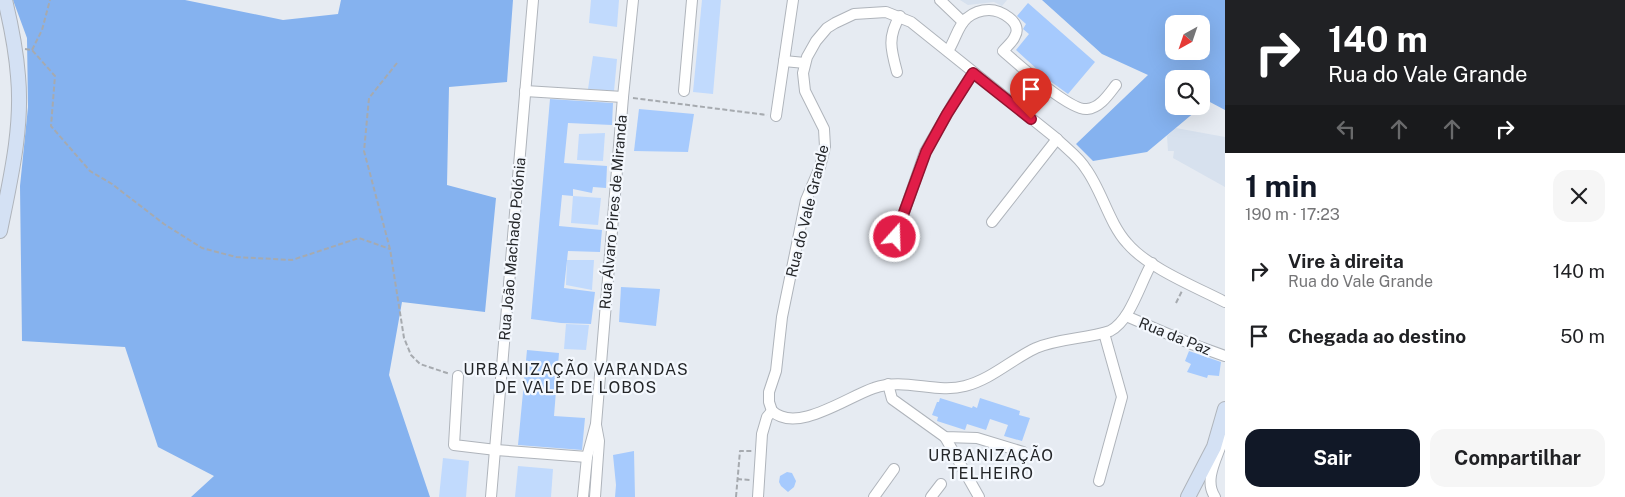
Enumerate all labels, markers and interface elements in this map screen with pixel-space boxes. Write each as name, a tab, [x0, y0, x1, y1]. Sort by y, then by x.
north arrow	[1165, 15, 1210, 60]
map controls	[1165, 15, 1210, 115]
text: 140 m	[1328, 19, 1428, 60]
icon: right	[1245, 20, 1310, 85]
text: Rua do Vale Grande	[1328, 61, 1528, 87]
pin	[1010, 68, 1052, 119]
button: search	[1165, 70, 1210, 115]
icon: arrive	[1017, 75, 1045, 103]
street label: Rua Álvaro Pires de Miranda	[596, 114, 630, 310]
icon: left	[1332, 115, 1360, 143]
icon: ahead	[1385, 115, 1413, 143]
icon: ahead	[1438, 115, 1466, 143]
icon: right	[1491, 115, 1519, 143]
street label: Rua do Vale Grande	[782, 143, 832, 279]
street label: Rua João Machado Polónia	[496, 157, 528, 341]
text: 1 min	[1245, 168, 1317, 204]
button: close	[1553, 170, 1605, 222]
text: 190 m · 17:23	[1245, 205, 1340, 224]
position arrow	[868, 210, 920, 262]
text: Vire à direita	[1288, 250, 1404, 272]
icon: right	[1245, 257, 1273, 285]
text: 140 m	[1553, 260, 1605, 282]
text: Rua do Vale Grande	[1288, 272, 1433, 291]
street label: Rua da Paz	[1136, 314, 1214, 358]
icon: arrive	[1245, 322, 1273, 350]
text: Chegada ao destino	[1288, 325, 1466, 347]
text: 50 m	[1560, 325, 1605, 347]
district label: URBANIZAÇÃO VARANDAS DE VALE DE LOBOS	[463, 359, 689, 397]
button: Sair	[1245, 429, 1420, 487]
button: Compartilhar	[1430, 429, 1605, 487]
district label: URBANIZAÇÃO TELHEIRO	[928, 445, 1054, 483]

